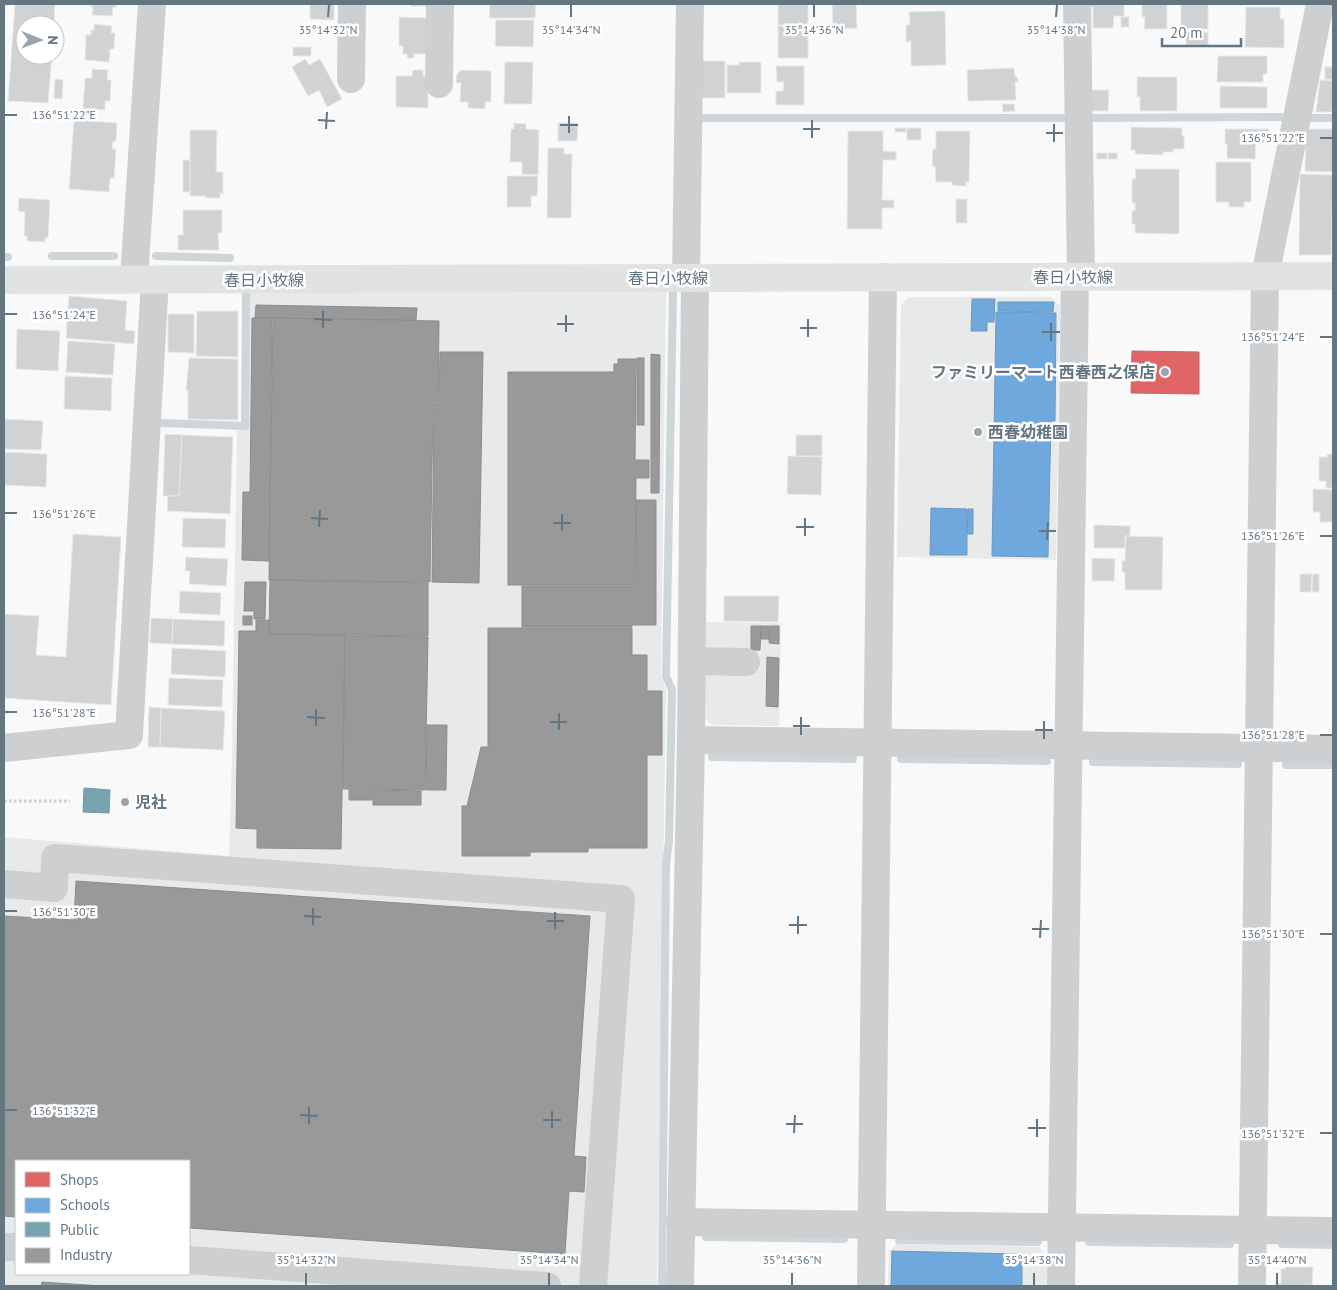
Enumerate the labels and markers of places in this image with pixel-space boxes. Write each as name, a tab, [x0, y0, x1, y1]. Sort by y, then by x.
place label: ファミリーマート西春西之保店	[931, 362, 1155, 382]
marker: ファミリーマート西春西之保店	[1159, 366, 1171, 378]
place label: 西春幼稚園	[988, 422, 1068, 442]
marker: 西春幼稚園	[972, 426, 984, 438]
place label: 児社	[135, 792, 167, 812]
marker: 児社	[119, 796, 131, 808]

